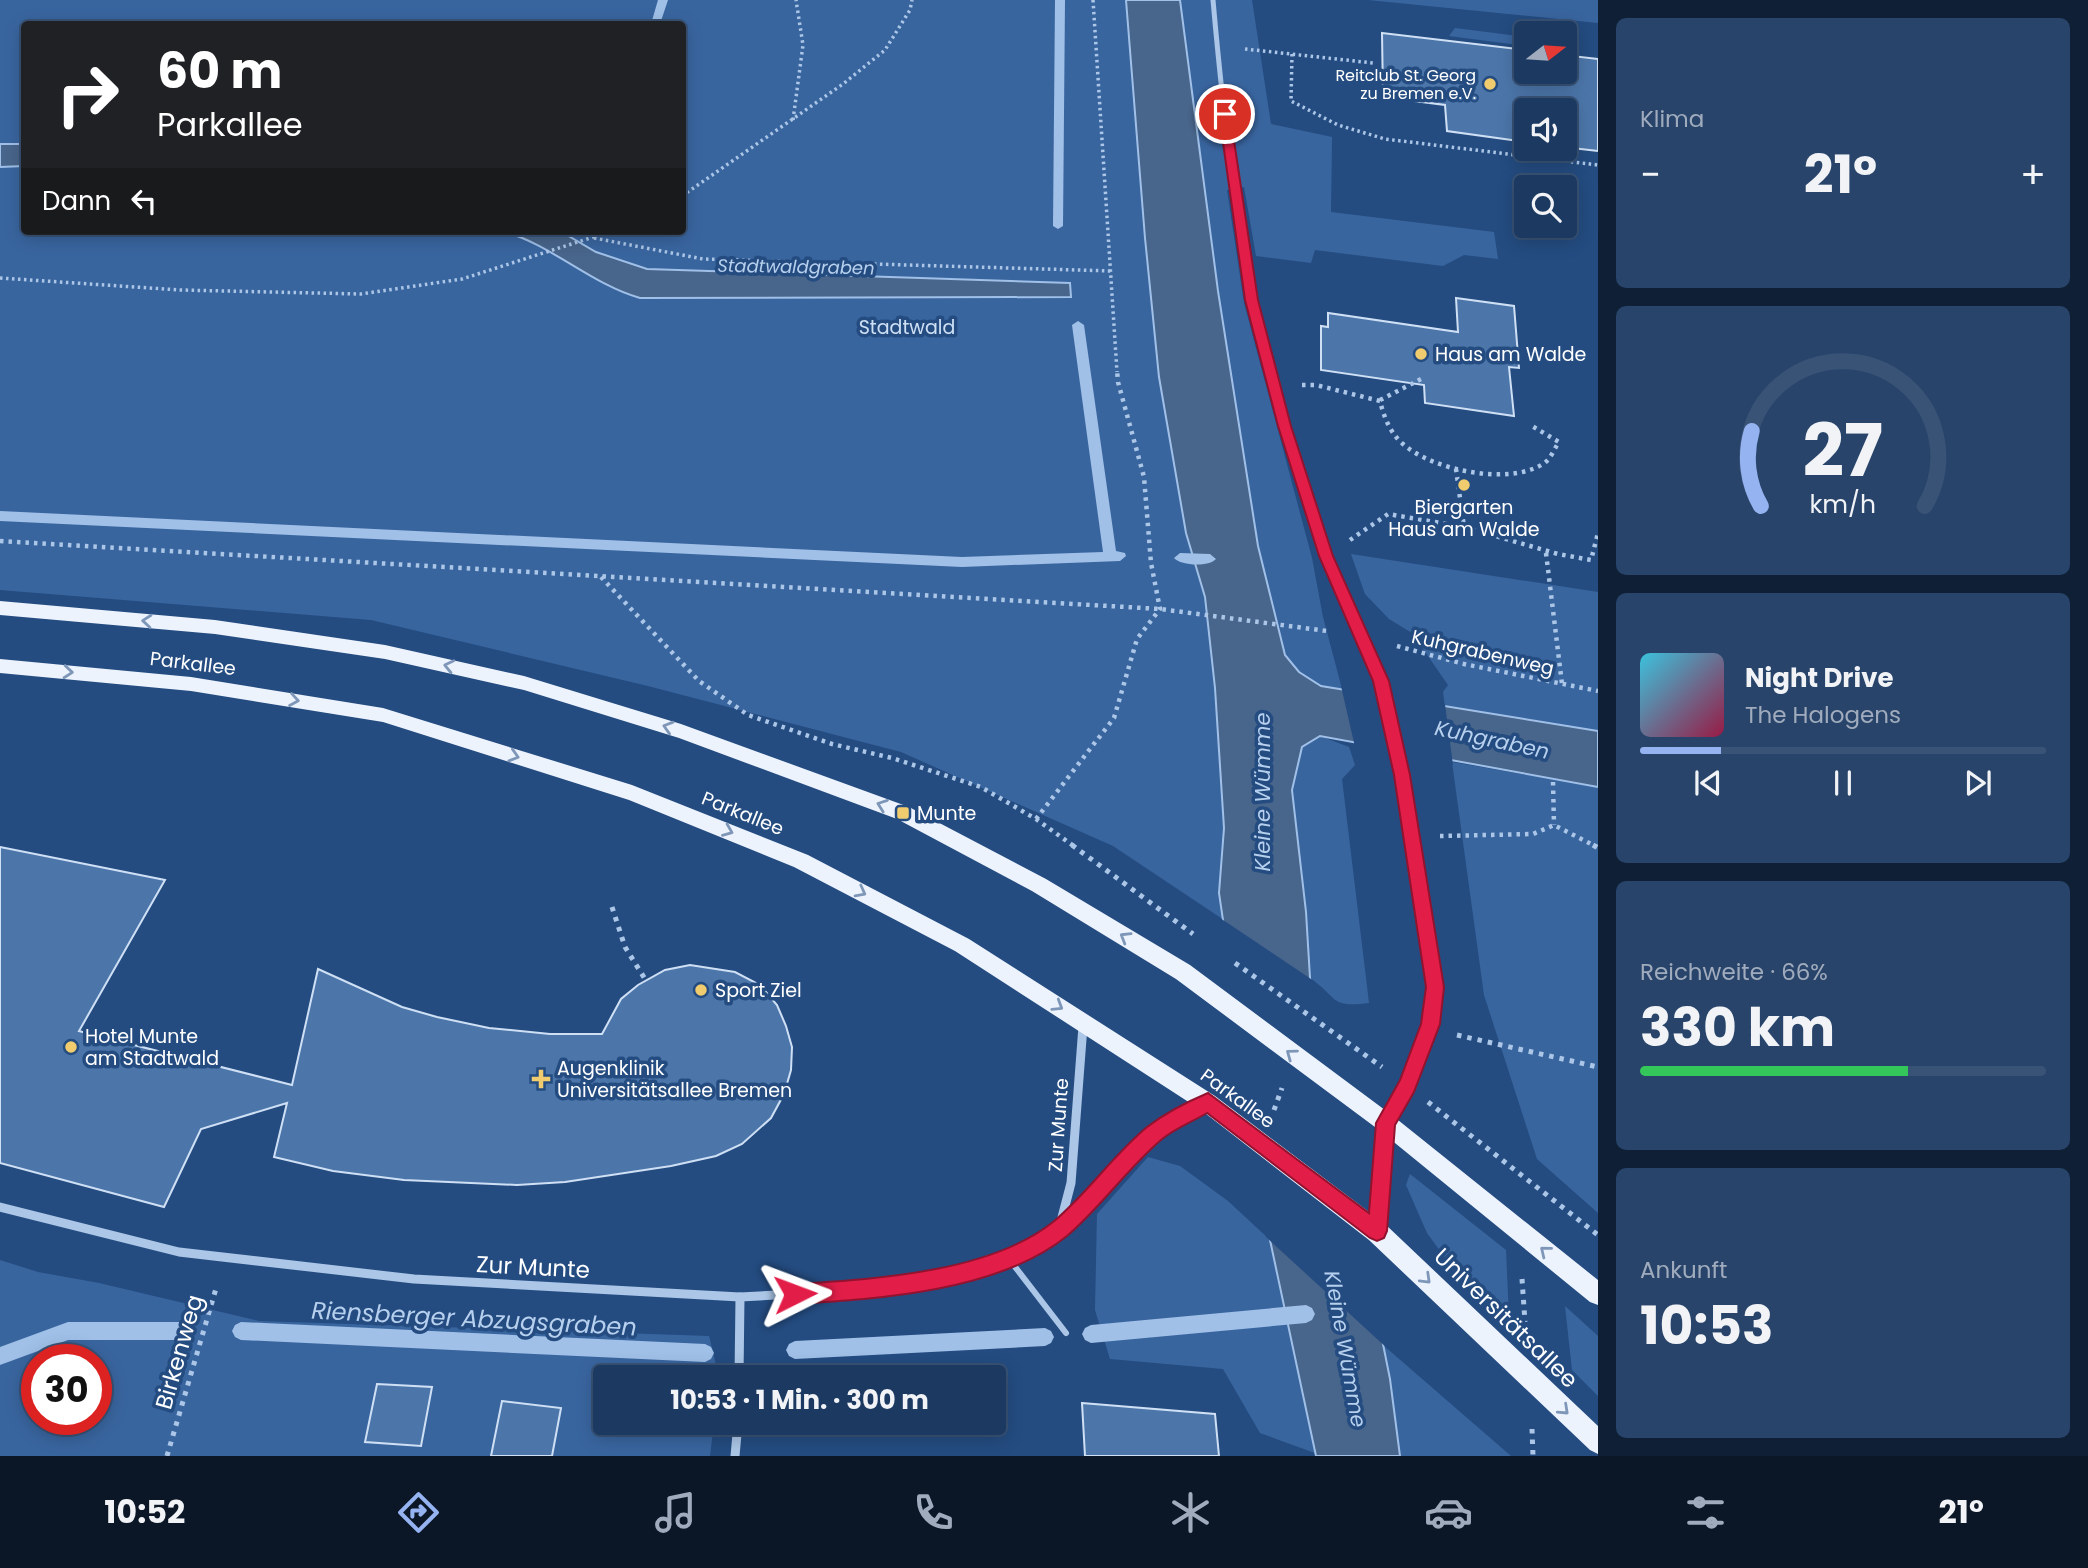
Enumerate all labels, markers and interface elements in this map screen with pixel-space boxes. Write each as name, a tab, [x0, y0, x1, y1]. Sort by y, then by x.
north arrow	[1514, 21, 1577, 84]
map controls	[1514, 21, 1577, 238]
text: 60 m	[157, 37, 282, 105]
icon: right	[42, 49, 133, 140]
place label: Reitclub St. Georg zu Bremen e.V.	[1335, 64, 1476, 105]
marker: Reitclub St. Georg zu Bremen e.V.	[1482, 76, 1498, 92]
pin	[1195, 84, 1255, 144]
icon: arrive	[1206, 95, 1244, 133]
button: sound	[1514, 98, 1577, 161]
text: Parkallee	[157, 102, 303, 147]
text: Klima	[1640, 103, 1704, 135]
text: 21°	[1804, 138, 1877, 211]
text: −	[1640, 148, 1661, 201]
text: +	[2020, 148, 2046, 201]
button: search	[1514, 175, 1577, 238]
icon: left	[125, 182, 163, 220]
text: Dann	[42, 183, 111, 219]
water label: Stadtwaldgraben	[717, 253, 875, 280]
park label: Stadtwald	[859, 314, 955, 341]
place label: Haus am Walde	[1435, 341, 1586, 368]
marker: Haus am Walde	[1413, 346, 1429, 362]
text: 27	[1803, 401, 1883, 502]
marker: Biergarten Haus am Walde	[1456, 477, 1472, 493]
text: km/h	[1810, 487, 1876, 522]
place label: Biergarten Haus am Walde	[1388, 494, 1540, 543]
one-way arrow	[141, 614, 152, 629]
street label: Kuhgrabenweg	[1409, 623, 1557, 682]
street label: Parkallee	[148, 645, 238, 682]
one-way arrow	[443, 660, 455, 675]
text: Night Drive	[1745, 660, 1893, 696]
one-way arrow	[63, 664, 74, 679]
one-way arrow	[288, 692, 299, 707]
text: The Halogens	[1745, 699, 1901, 731]
water label: Kleine Wümme	[1248, 713, 1277, 871]
water label: Kuhgraben	[1432, 713, 1552, 766]
one-way arrow	[662, 721, 675, 735]
one-way arrow	[507, 747, 519, 762]
icon: previous	[1689, 764, 1727, 802]
icon: pause	[1824, 764, 1862, 802]
icon: next	[1959, 764, 1997, 802]
street label: Parkallee	[698, 785, 788, 842]
one-way arrow	[876, 799, 888, 813]
place label: Munte	[917, 800, 976, 827]
marker: Munte	[895, 805, 911, 821]
one-way arrow	[721, 823, 733, 837]
one-way arrow	[854, 884, 866, 898]
one-way arrow	[1119, 932, 1132, 945]
text: Reichweite · 66%	[1640, 956, 1828, 988]
place label: Sport Ziel	[715, 977, 802, 1004]
marker: Sport Ziel	[693, 982, 709, 998]
text: 330 km	[1640, 991, 1835, 1064]
one-way arrow	[1051, 997, 1064, 1010]
place label: Hotel Munte am Stadtwald	[85, 1023, 219, 1072]
marker: Hotel Munte am Stadtwald	[63, 1039, 79, 1055]
one-way arrow	[1287, 1049, 1299, 1062]
place label: Augenklinik Universitätsallee Bremen	[557, 1055, 792, 1104]
street label: Parkallee	[1195, 1062, 1281, 1135]
marker: Augenklinik Universitätsallee Bremen	[531, 1069, 551, 1089]
street label: Zur Munte	[1042, 1077, 1075, 1173]
street label: Universitätsallee	[1427, 1241, 1585, 1395]
one-way arrow	[1541, 1247, 1554, 1259]
street label: Zur Munte	[475, 1248, 591, 1286]
text: Ankunft	[1640, 1254, 1727, 1286]
position arrow	[758, 1257, 832, 1331]
water label: Kleine Wümme	[1317, 1268, 1374, 1430]
one-way arrow	[1418, 1270, 1431, 1283]
text: 10:53	[1640, 1289, 1773, 1362]
street label: Birkenweg	[147, 1291, 211, 1413]
water label: Riensberger Abzugsgraben	[310, 1293, 638, 1344]
speed limit sign: 30	[21, 1344, 112, 1435]
text: 10:53 · 1 Min. · 300 m	[670, 1382, 929, 1418]
one-way arrow	[1555, 1401, 1568, 1414]
icon: directions	[394, 1488, 443, 1537]
icon: music	[651, 1488, 700, 1537]
icon: phone	[909, 1488, 958, 1537]
icon: climate	[1166, 1488, 1215, 1537]
icon: car	[1424, 1488, 1473, 1537]
icon: filters	[1681, 1488, 1730, 1537]
text: 10:52	[104, 1489, 185, 1534]
text: 21°	[1939, 1489, 1984, 1534]

